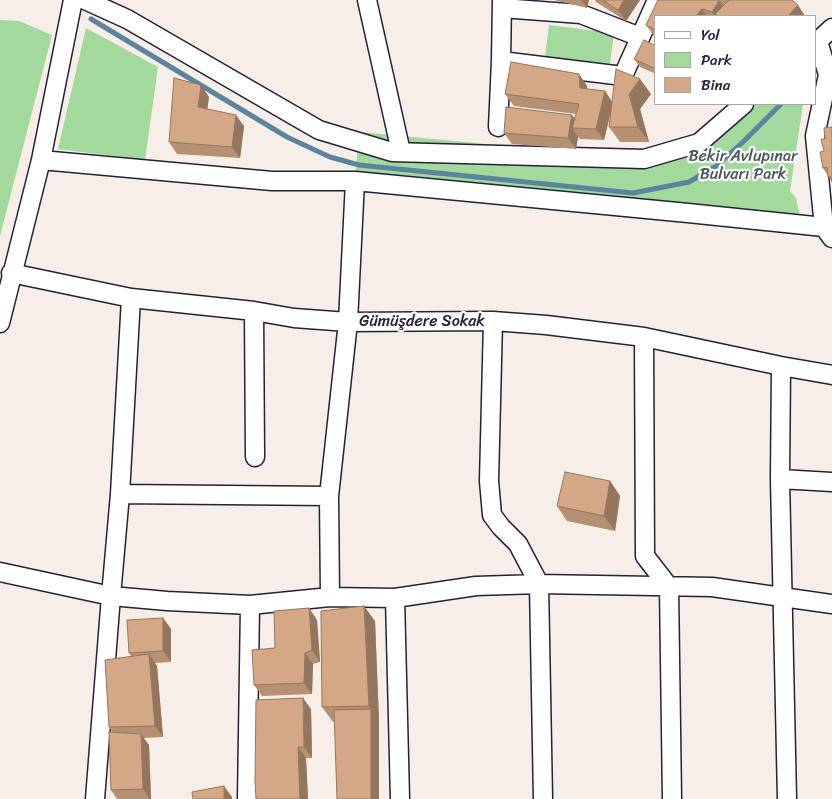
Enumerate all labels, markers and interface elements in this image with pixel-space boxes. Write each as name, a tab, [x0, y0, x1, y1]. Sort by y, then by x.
legend	[654, 15, 817, 105]
text: Yol	[701, 22, 720, 48]
text: Park	[701, 47, 732, 73]
text: Bina	[701, 72, 730, 98]
park label: Bekir Avlupınar Bulvarı Park	[688, 147, 798, 185]
street label: Gümüşdere Sokak	[359, 312, 485, 332]

